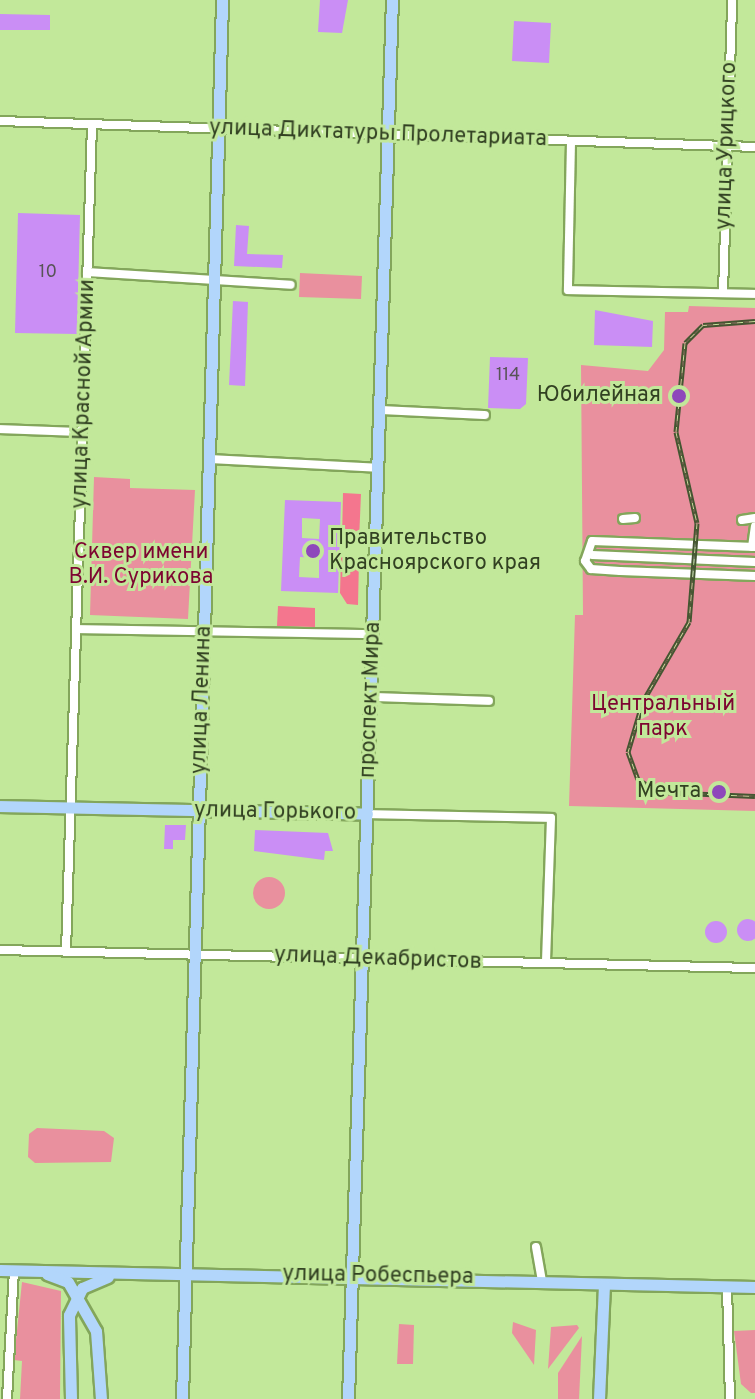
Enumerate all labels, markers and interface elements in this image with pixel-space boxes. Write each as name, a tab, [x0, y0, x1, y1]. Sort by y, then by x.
street label: улица Урицкого	[711, 62, 743, 230]
street label: улица Диктатуры Пролетариата	[209, 115, 547, 153]
house number: 10	[39, 262, 57, 284]
street label: улица Красной Армии	[67, 278, 101, 510]
house number: 114	[496, 365, 520, 387]
place label: Юбилейная	[537, 383, 661, 409]
marker: Юбилейная	[668, 385, 690, 407]
place label: Правительство Красноярского края	[329, 525, 541, 576]
park label: Сквер имени В.И. Сурикова	[69, 539, 213, 590]
marker: Правительство Красноярского края	[304, 542, 322, 560]
street label: проспект Мира	[355, 621, 387, 779]
street label: улица Ленина	[186, 625, 218, 775]
park label: Центральный парк	[591, 691, 735, 742]
place label: Мечта	[637, 779, 701, 805]
marker: Мечта	[708, 781, 730, 803]
street label: улица Горького	[194, 797, 356, 827]
street label: улица Декабристов	[274, 942, 482, 976]
street label: улица Робеспьера	[282, 1261, 474, 1291]

